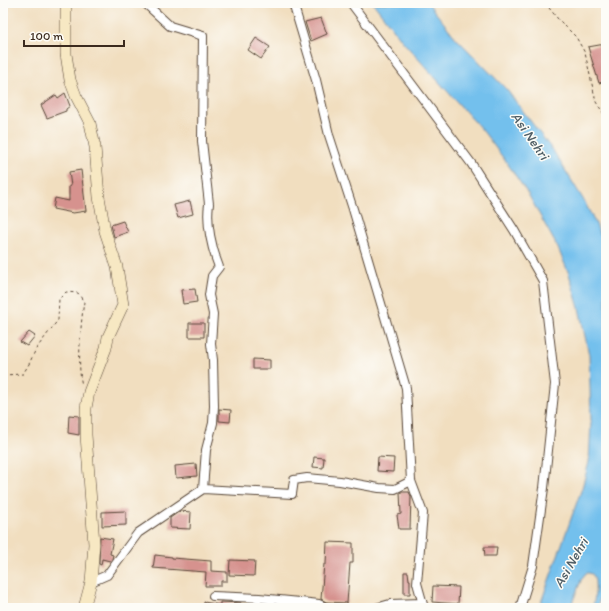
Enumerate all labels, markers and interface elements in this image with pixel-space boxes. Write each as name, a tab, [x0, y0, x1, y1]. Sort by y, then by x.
scale bar	[24, 22, 124, 48]
text: 100 m	[30, 29, 63, 43]
water label: Asi Nehri	[507, 109, 553, 164]
water label: Asi Nehri	[550, 534, 593, 591]

